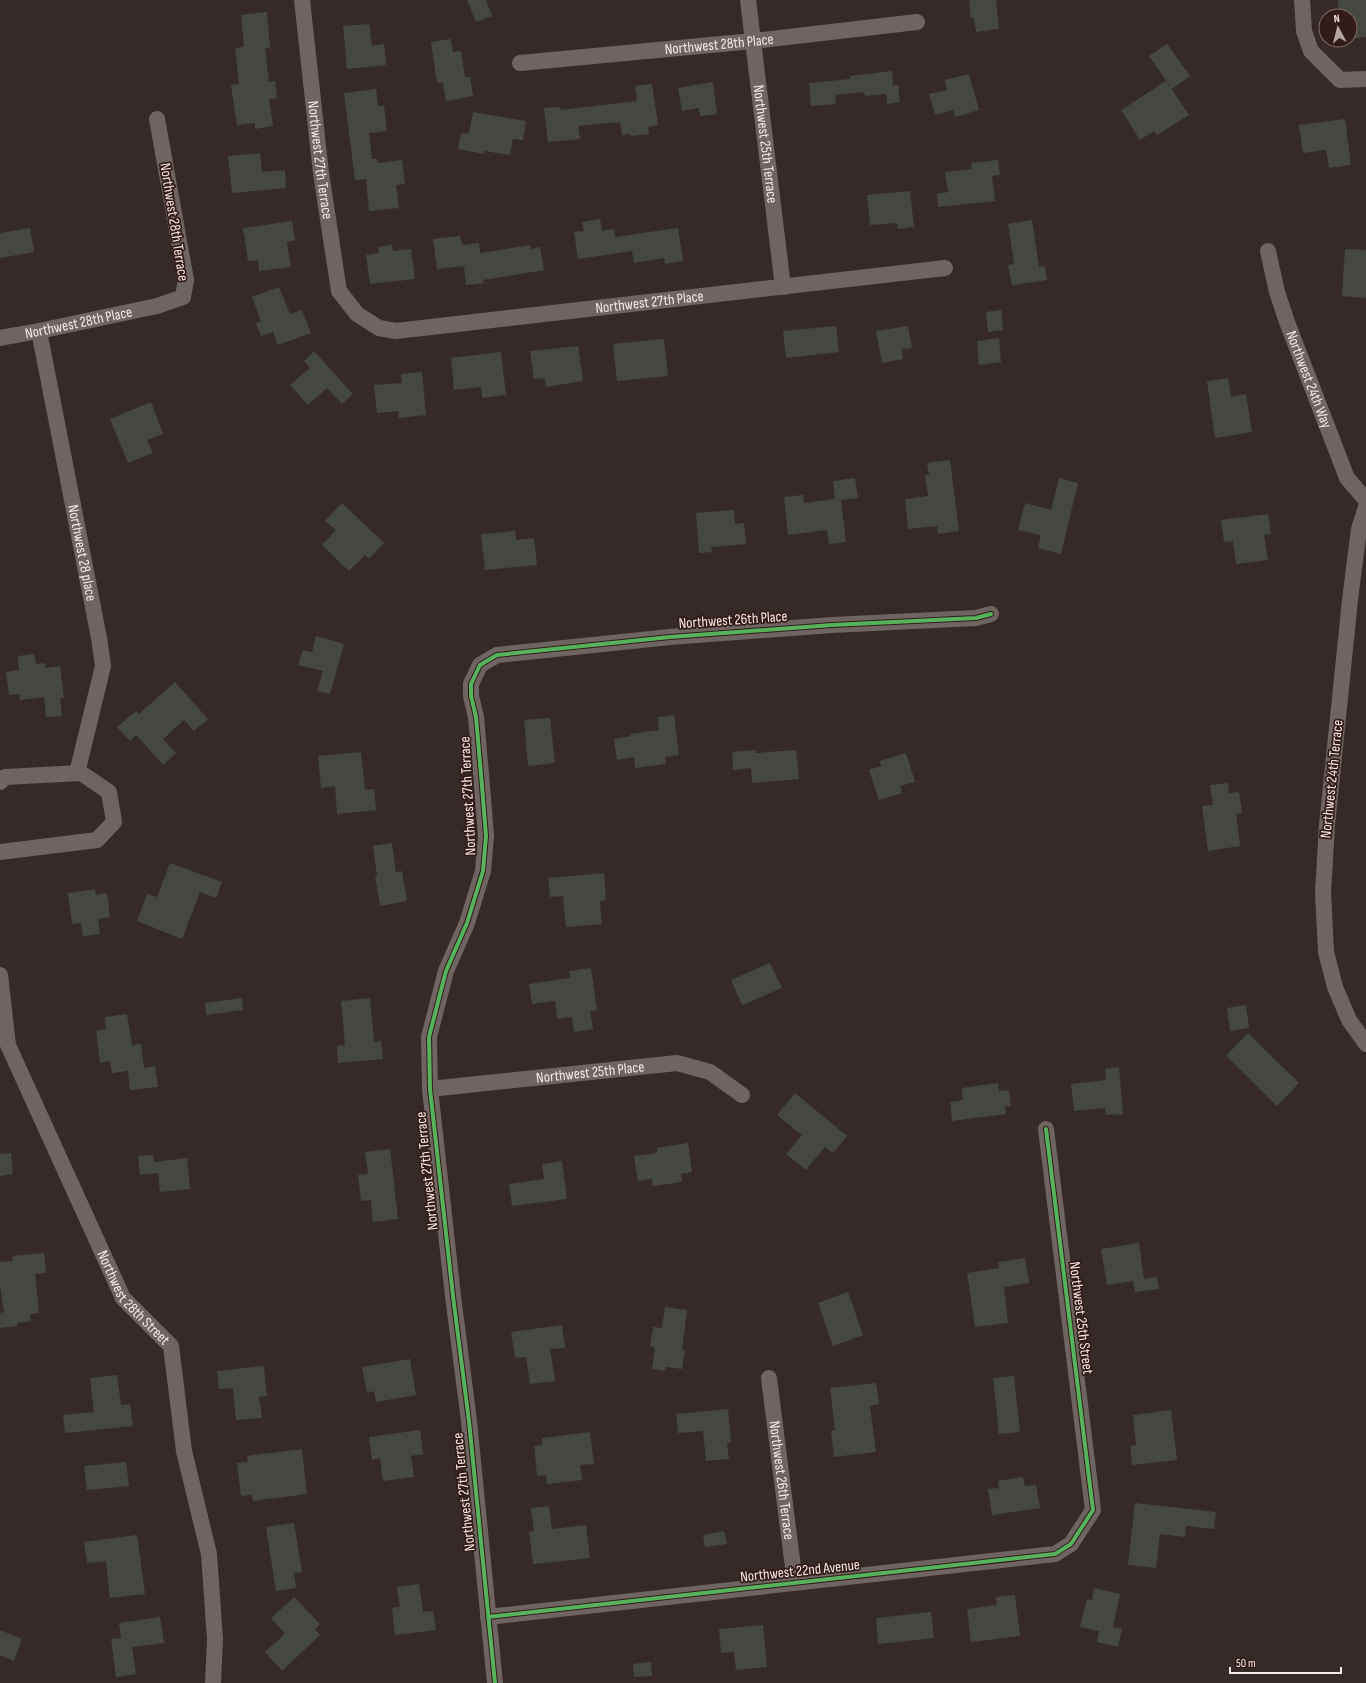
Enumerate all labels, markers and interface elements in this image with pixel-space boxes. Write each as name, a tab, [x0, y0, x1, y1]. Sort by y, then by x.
north arrow	[1318, 8, 1358, 48]
text: N	[1333, 12, 1341, 25]
street label: Northwest 28th Place	[664, 29, 775, 59]
street label: Northwest 25th Terrace	[749, 84, 782, 204]
street label: Northwest 27th Terrace	[304, 100, 337, 220]
street label: Northwest 28th Terrace	[155, 162, 193, 282]
street label: Northwest 27th Place	[594, 286, 705, 318]
street label: Northwest 28th Place	[23, 302, 134, 343]
street label: Northwest 24th Way	[1282, 328, 1336, 431]
street label: Northwest 28 place	[64, 503, 101, 603]
street label: Northwest 26th Place	[678, 607, 788, 633]
street label: Northwest 24th Terrace	[1316, 719, 1348, 839]
street label: Northwest 27th Terrace	[455, 736, 481, 856]
street label: Northwest 25th Place	[535, 1057, 645, 1087]
street label: Northwest 27th Terrace	[411, 1111, 443, 1231]
street label: Northwest 28th Street	[93, 1247, 174, 1349]
street label: Northwest 25th Street	[1065, 1261, 1097, 1376]
street label: Northwest 26th Terrace	[765, 1420, 799, 1541]
street label: Northwest 27th Terrace	[448, 1432, 480, 1552]
street label: Northwest 22nd Avenue	[739, 1555, 861, 1587]
scale bar	[1230, 1649, 1341, 1675]
text: 50 m	[1236, 1656, 1256, 1671]

